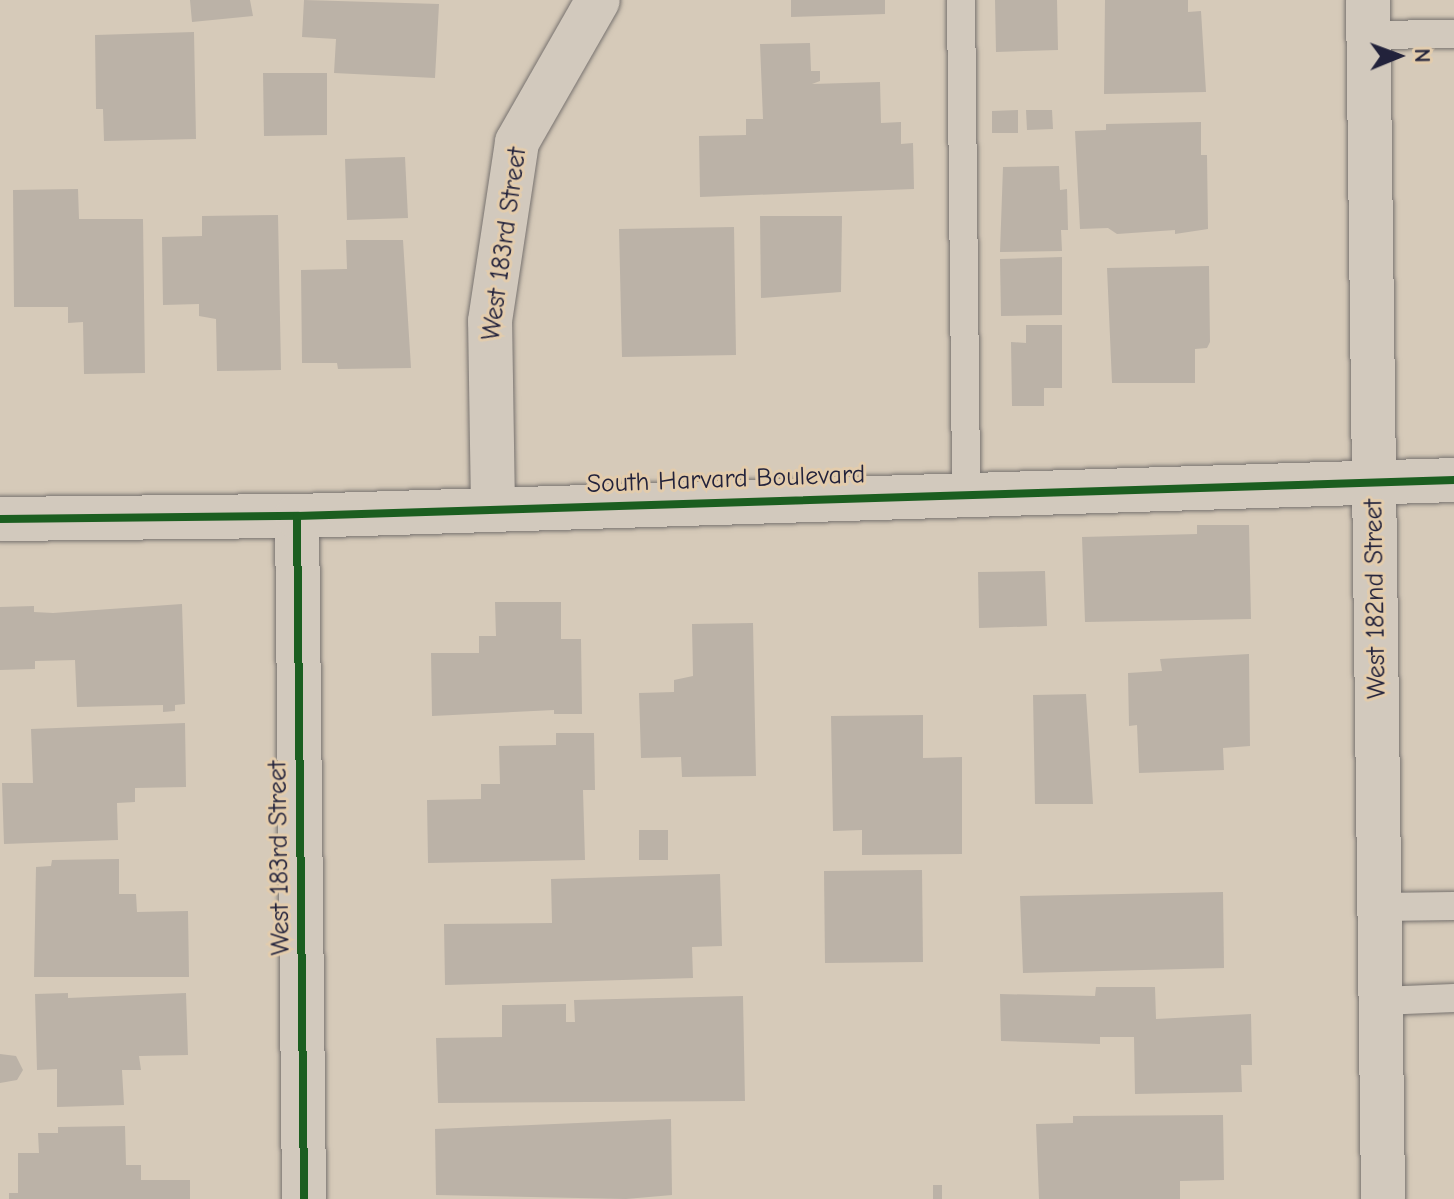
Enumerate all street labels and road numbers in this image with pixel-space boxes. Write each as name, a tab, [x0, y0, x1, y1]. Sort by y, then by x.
street label: West 183rd Street	[476, 145, 534, 343]
street label: South Harvard Boulevard	[586, 460, 866, 500]
street label: West 182nd Street	[1359, 499, 1393, 699]
street label: West 183rd Street	[263, 760, 297, 956]

